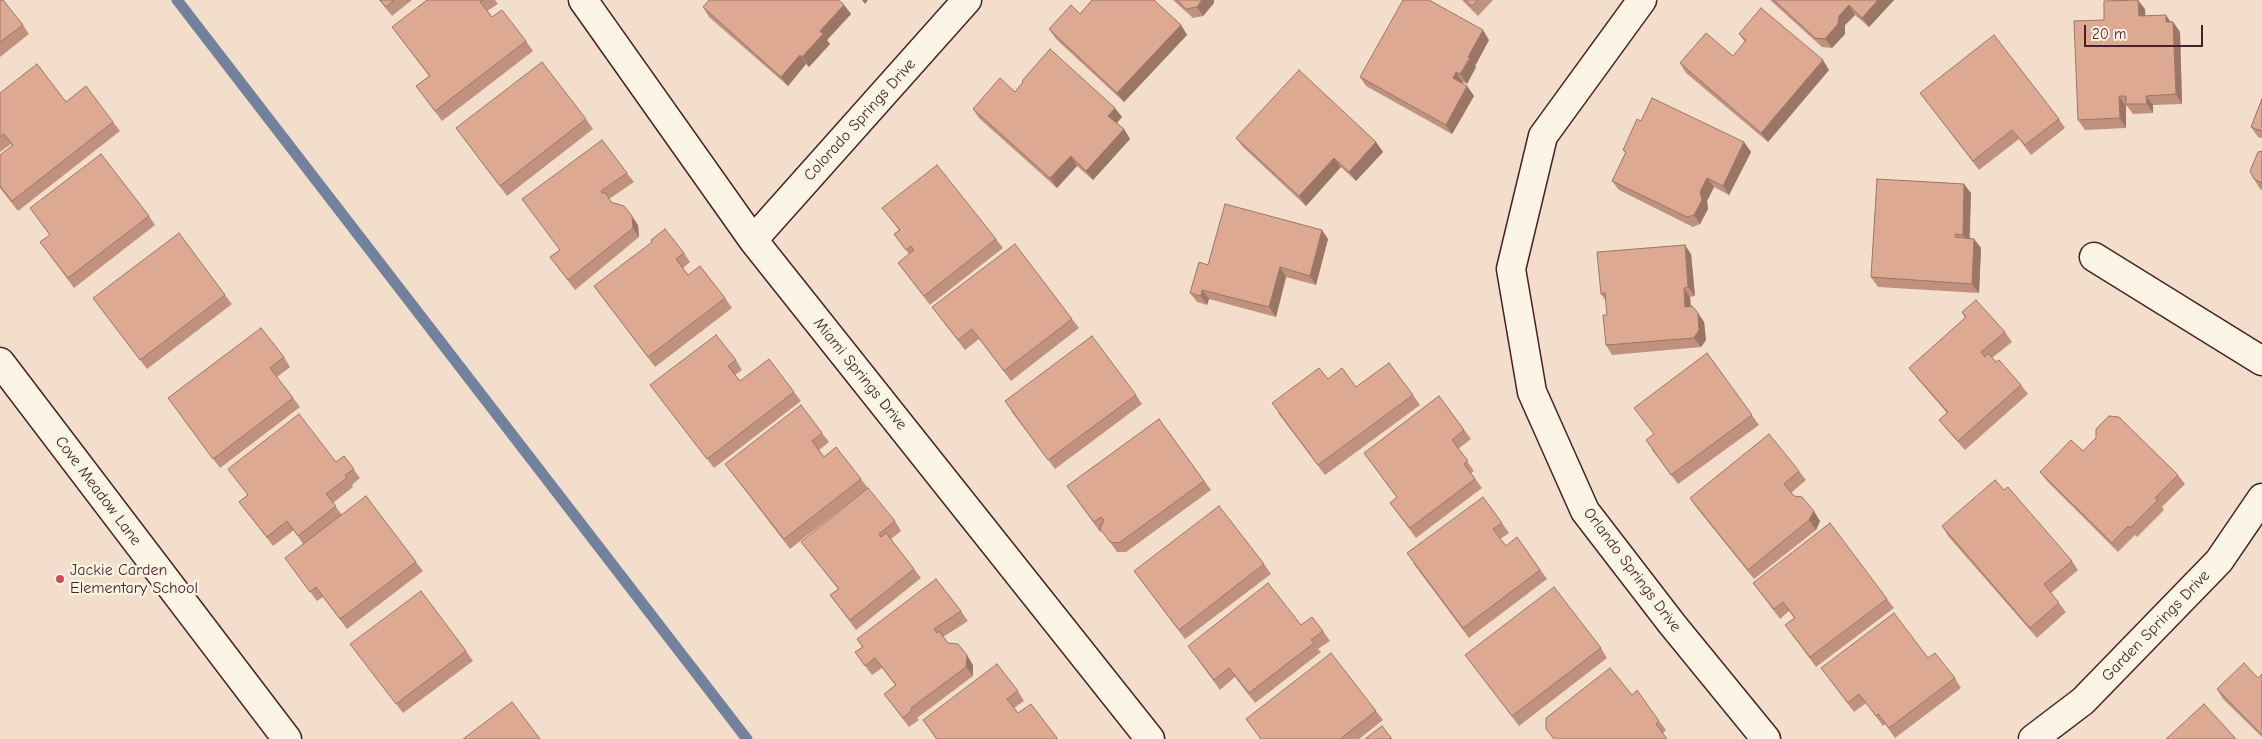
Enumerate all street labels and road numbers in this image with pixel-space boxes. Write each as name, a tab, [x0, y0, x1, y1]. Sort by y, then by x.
street label: Colorado Springs Drive	[800, 55, 920, 185]
street label: Miami Springs Drive	[809, 314, 911, 434]
street label: Cove Meadow Lane	[51, 432, 145, 550]
street label: Orlando Springs Drive	[1579, 504, 1685, 636]
street label: Garden Springs Drive	[2098, 566, 2214, 686]

